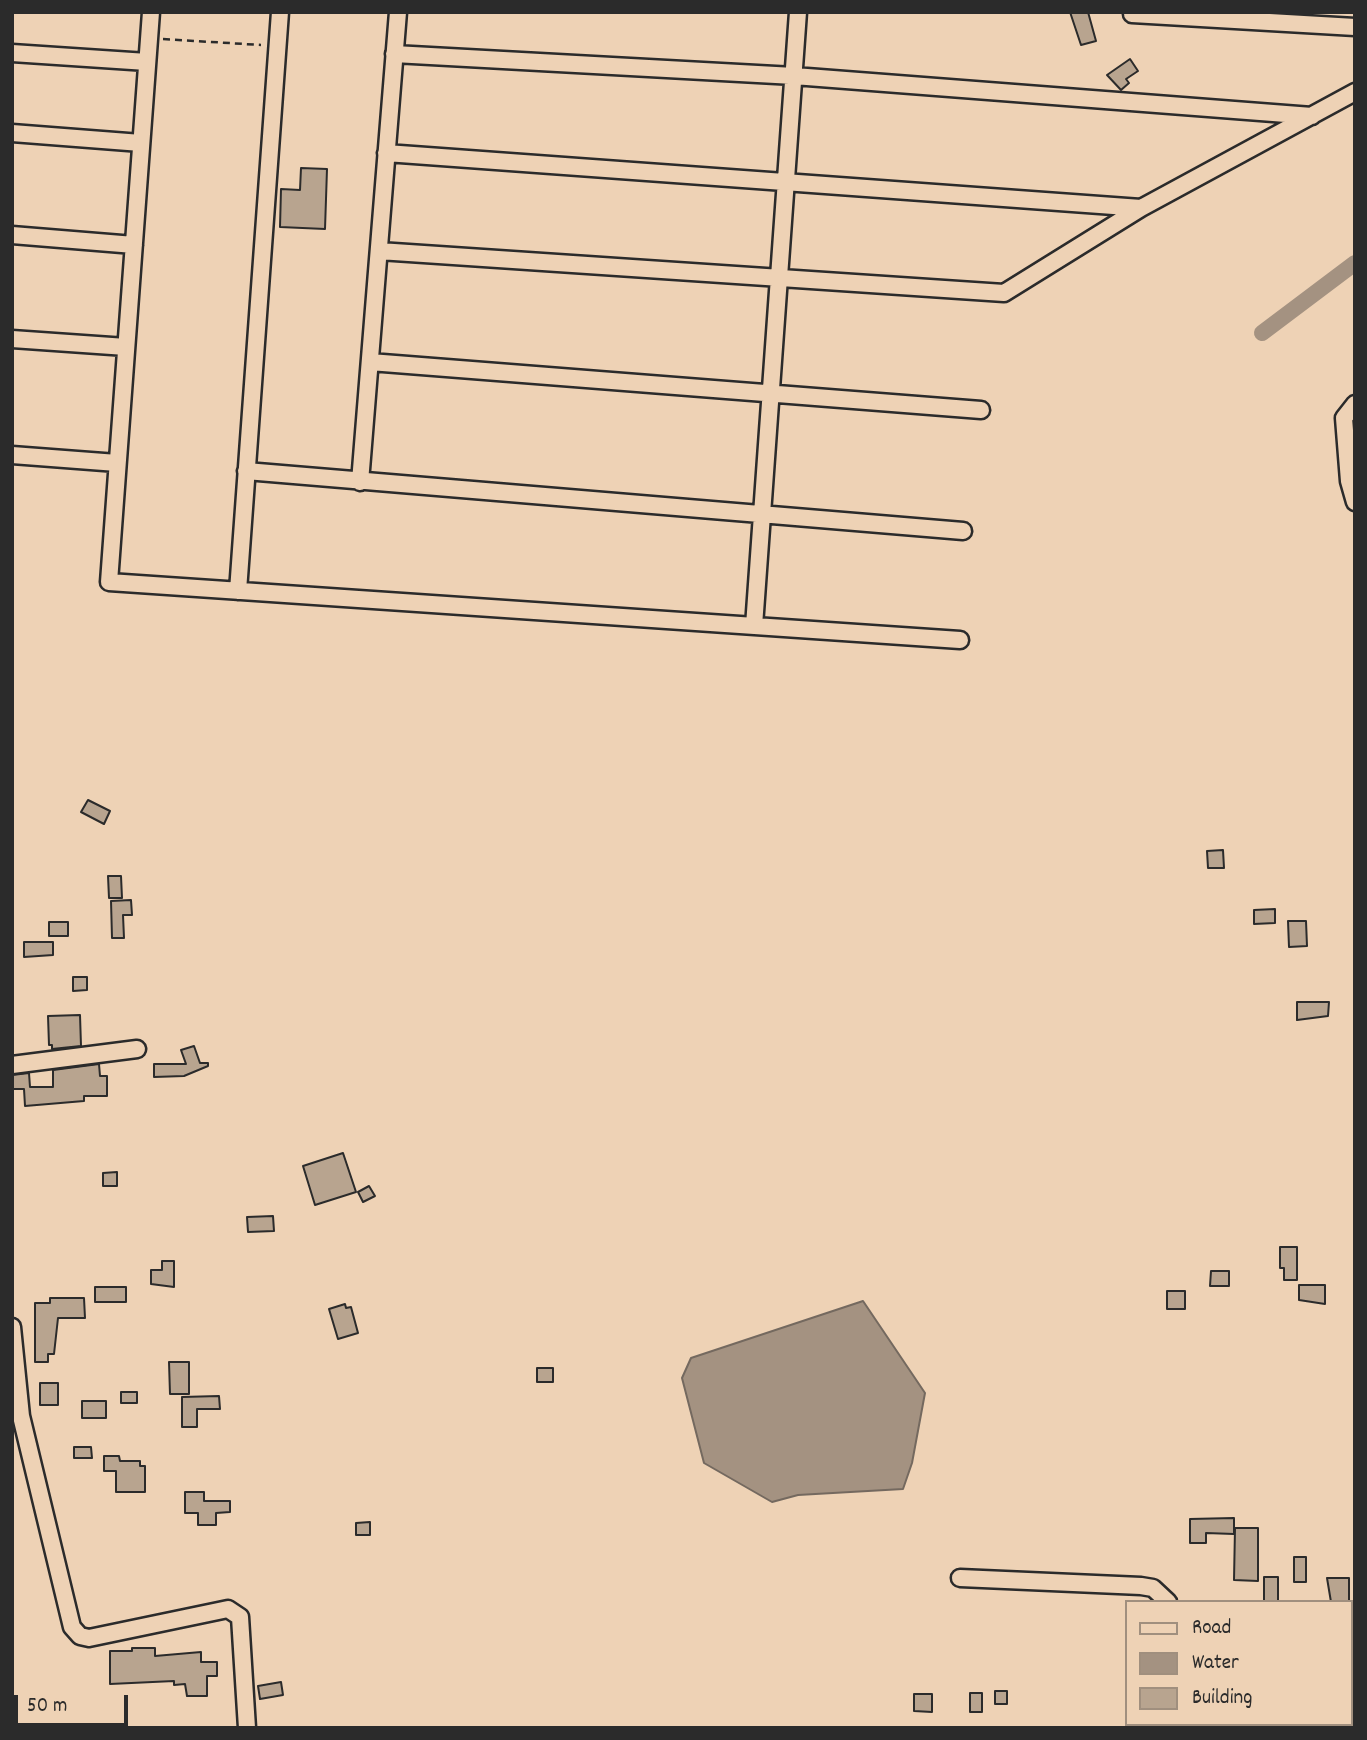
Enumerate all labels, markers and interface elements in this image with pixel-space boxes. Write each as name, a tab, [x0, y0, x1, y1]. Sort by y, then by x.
legend	[1126, 1600, 1353, 1726]
text: Road	[1192, 1614, 1231, 1644]
text: Water	[1192, 1649, 1239, 1679]
scale bar	[18, 1680, 131, 1724]
text: Building	[1192, 1684, 1252, 1714]
text: 50 m	[27, 1692, 67, 1722]

